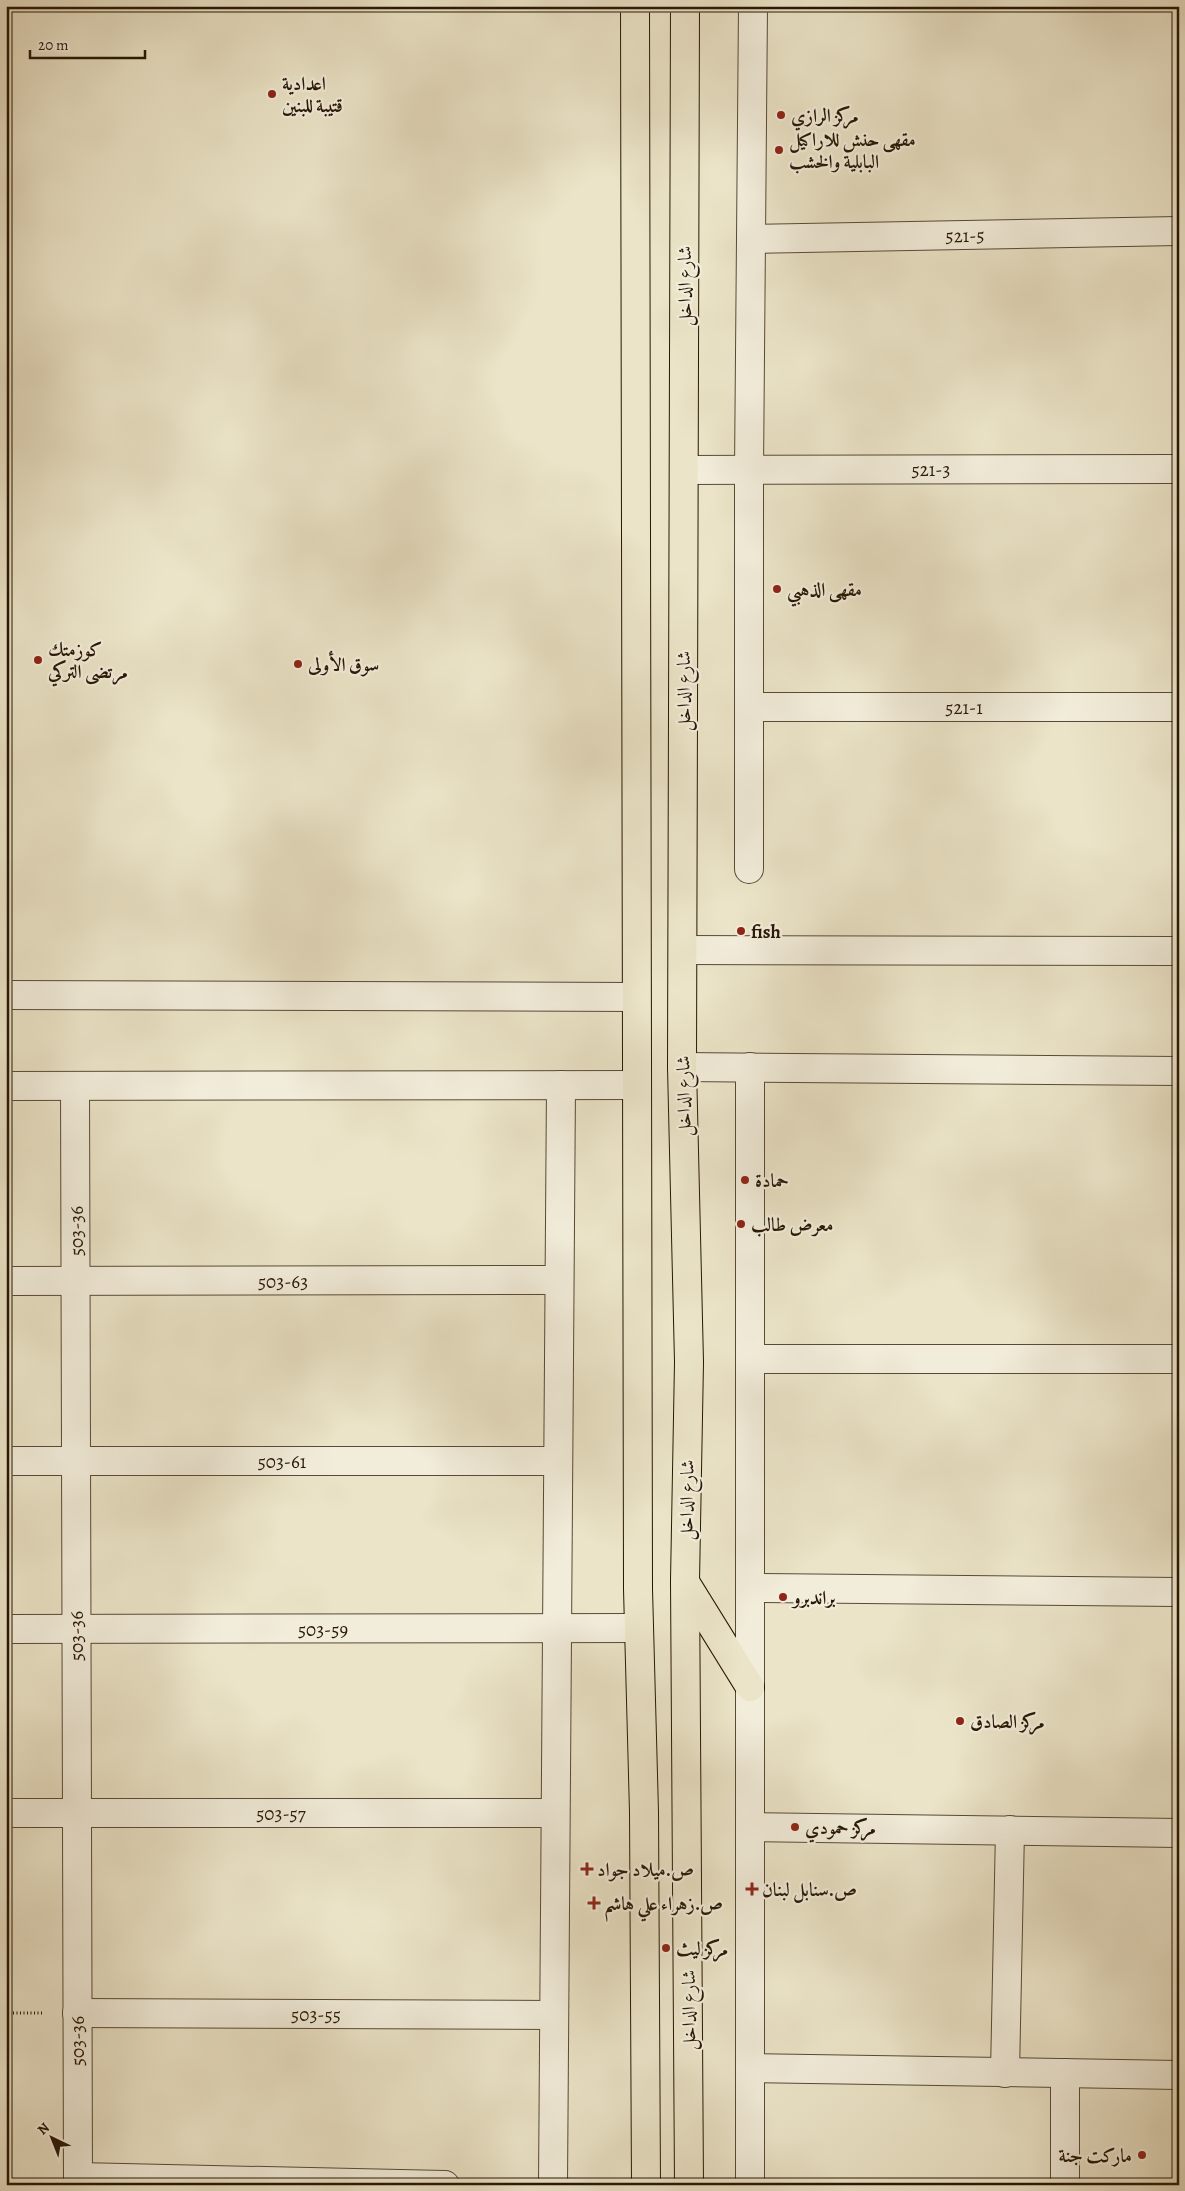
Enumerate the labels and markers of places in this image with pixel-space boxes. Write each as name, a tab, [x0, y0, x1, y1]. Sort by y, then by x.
place label: اعدادية قتيبة للبنين	[282, 71, 343, 119]
marker: اعدادية قتيبة للبنين	[266, 88, 278, 100]
place label: مركز الرازي	[791, 103, 858, 131]
marker: مركز الرازي	[775, 109, 787, 121]
place label: مقهى حنش للاراكيل البابلية والخشب	[789, 127, 916, 175]
marker: مقهى حنش للاراكيل البابلية والخشب	[773, 144, 785, 156]
place label: مقهى الذهبي	[787, 577, 862, 607]
marker: مقهى الذهبي	[771, 583, 783, 595]
place label: كوزمتك مرتضى التركي	[47, 637, 128, 687]
place label: سوق الأولى	[307, 650, 379, 678]
marker: كوزمتك مرتضى التركي	[32, 654, 44, 666]
marker: سوق الأولى	[292, 658, 304, 670]
place label: fish	[751, 919, 781, 945]
marker: fish	[735, 925, 747, 937]
place label: حمادة	[755, 1168, 789, 1194]
marker: حمادة	[739, 1174, 751, 1186]
place label: معرض طالب	[751, 1212, 833, 1238]
marker: معرض طالب	[735, 1218, 747, 1230]
place label: براندبرو	[791, 1585, 836, 1611]
marker: براندبرو	[777, 1591, 789, 1603]
place label: مركز الصادق	[970, 1709, 1045, 1735]
marker: مركز الصادق	[954, 1715, 966, 1727]
place label: مركز حمودي	[805, 1815, 876, 1843]
marker: مركز حمودي	[789, 1821, 801, 1833]
place label: ص.ميلاد جواد	[597, 1857, 694, 1883]
marker: ص.ميلاد جواد	[581, 1863, 593, 1875]
place label: ص.سنابل لبنان	[762, 1877, 857, 1903]
marker: ص.سنابل لبنان	[746, 1883, 758, 1895]
place label: ص.زهراء علي هاشم	[604, 1891, 723, 1922]
marker: ص.زهراء علي هاشم	[588, 1897, 600, 1909]
place label: مركز ليث	[676, 1936, 728, 1962]
marker: مركز ليث	[660, 1942, 672, 1954]
place label: ماركت جنة	[1059, 2143, 1132, 2169]
marker: ماركت جنة	[1136, 2149, 1148, 2161]

